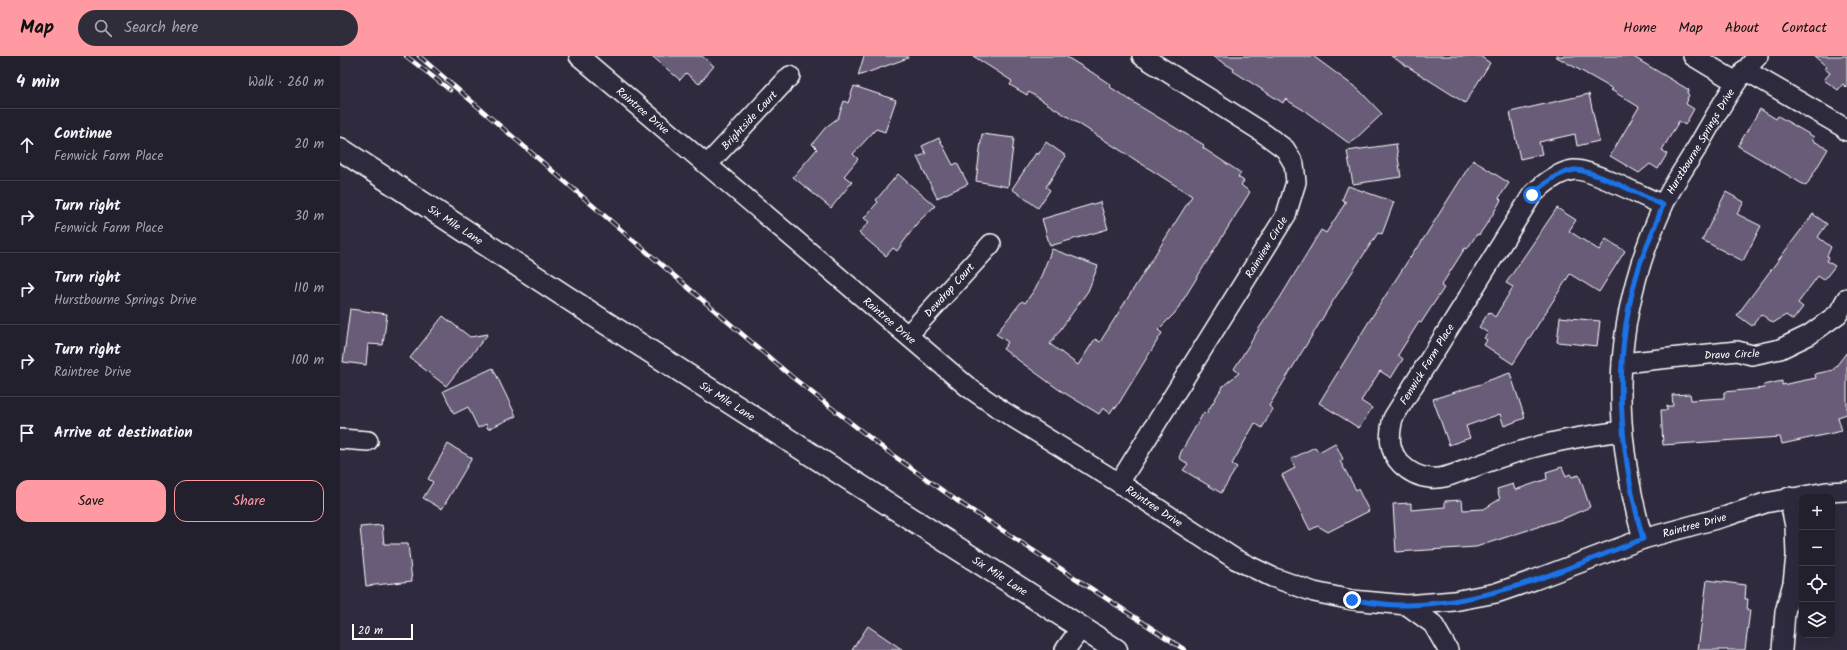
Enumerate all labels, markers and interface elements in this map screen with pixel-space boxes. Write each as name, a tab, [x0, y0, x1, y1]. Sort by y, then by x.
search box	[78, 10, 358, 46]
text: Map	[20, 13, 54, 43]
text: Search here	[124, 16, 198, 40]
icon: search	[92, 17, 114, 39]
text: Home	[1623, 17, 1657, 39]
text: Map	[1679, 17, 1703, 39]
text: About	[1725, 17, 1759, 39]
text: Contact	[1781, 17, 1827, 39]
text: 4 min	[16, 69, 60, 96]
text: Walk · 260 m	[248, 72, 324, 93]
street label: Raintree Drive	[612, 83, 673, 139]
street label: Hurstbourne Springs Drive	[1662, 85, 1740, 198]
street label: Brightside Court	[717, 86, 783, 155]
text: Continue	[54, 122, 112, 146]
icon: ahead	[16, 134, 38, 156]
text: 20 m	[294, 134, 324, 155]
text: Fenwick Farm Place	[54, 146, 163, 167]
route start	[1523, 186, 1541, 204]
text: Turn right	[54, 194, 121, 218]
street label: Six Mile Lane	[424, 201, 486, 250]
icon: right	[16, 206, 38, 228]
text: 30 m	[295, 206, 324, 227]
street label: Rainview Circle	[1241, 213, 1293, 282]
text: Fenwick Farm Place	[54, 218, 163, 239]
street label: Dewdrop Court	[920, 259, 980, 322]
text: Turn right	[54, 266, 121, 290]
icon: right	[16, 278, 38, 300]
text: 110 m	[294, 278, 324, 299]
text: Hurstbourne Springs Drive	[54, 290, 197, 311]
street label: Raintree Drive	[858, 293, 920, 349]
street label: Fenwick Farm Place	[1395, 320, 1460, 409]
text: Turn right	[54, 338, 121, 362]
street label: Dravo Circle	[1704, 345, 1760, 365]
icon: right	[16, 350, 38, 372]
text: 100 m	[291, 350, 324, 371]
text: Raintree Drive	[54, 362, 131, 383]
street label: Six Mile Lane	[695, 377, 758, 426]
text: Arrive at destination	[54, 421, 193, 445]
icon: arrive	[16, 422, 38, 444]
button: Save	[16, 480, 166, 522]
button: Share	[174, 480, 324, 522]
street label: Raintree Drive	[1122, 482, 1186, 532]
map controls	[1799, 494, 1835, 638]
button: +	[1799, 494, 1835, 530]
street label: Raintree Drive	[1661, 509, 1729, 543]
button: −	[1799, 530, 1835, 566]
street label: Six Mile Lane	[968, 552, 1031, 601]
button: locate	[1799, 566, 1835, 602]
route end	[1343, 591, 1361, 609]
button: layers	[1799, 602, 1835, 638]
scale bar	[352, 622, 413, 641]
text: 20 m	[358, 622, 383, 640]

